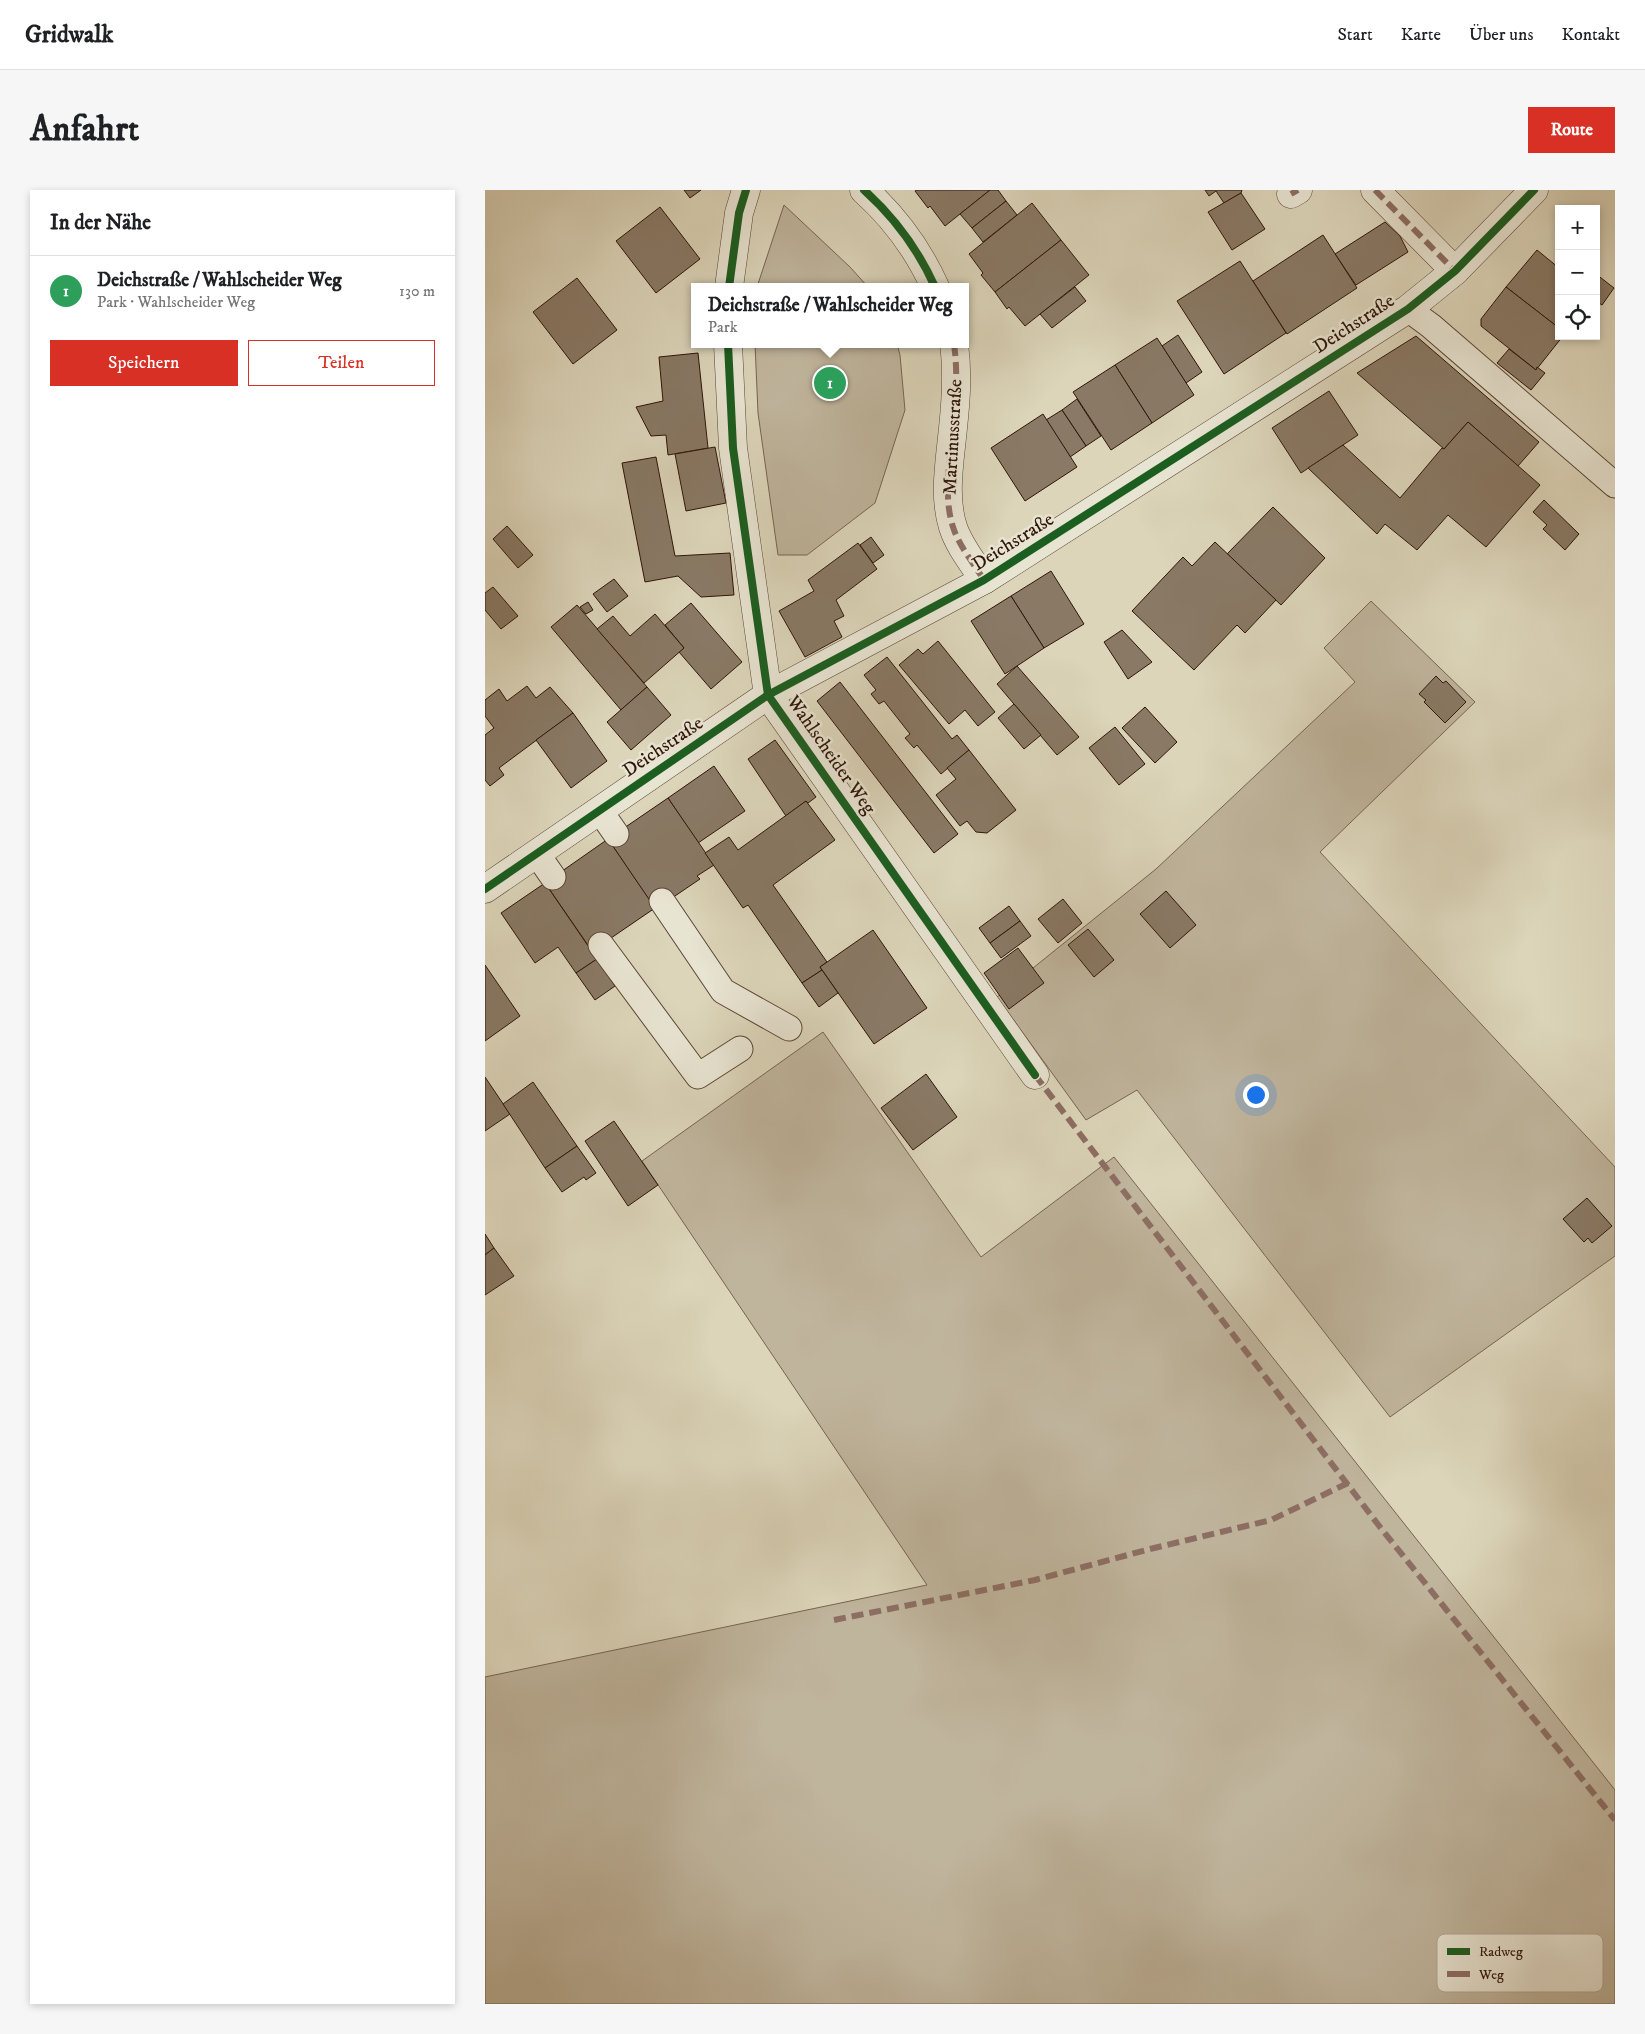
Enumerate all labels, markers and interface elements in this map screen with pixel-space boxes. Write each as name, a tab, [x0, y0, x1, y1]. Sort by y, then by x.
text: Gridwalk	[25, 20, 113, 50]
text: Start	[1337, 24, 1373, 46]
text: Karte	[1401, 24, 1441, 46]
text: Über uns	[1469, 24, 1533, 46]
text: Kontakt	[1561, 24, 1620, 46]
button: Route	[1528, 107, 1615, 153]
text: Anfahrt	[30, 108, 139, 152]
map controls	[1555, 205, 1600, 340]
button: +	[1555, 205, 1600, 250]
text: In der Nähe	[50, 210, 151, 236]
button: −	[1555, 250, 1600, 295]
text: Deichstraße / Wahlscheider Weg	[97, 269, 342, 292]
text: 1	[63, 281, 69, 301]
text: 130 m	[399, 281, 435, 301]
popup	[691, 283, 969, 348]
street label: Deichstraße	[1309, 289, 1399, 359]
text: Park · Wahlscheider Weg	[97, 292, 255, 312]
text: Deichstraße / Wahlscheider Weg	[708, 294, 952, 317]
button: locate	[1555, 295, 1600, 340]
text: Park	[708, 317, 738, 337]
button: Speichern	[50, 340, 238, 386]
button: Teilen	[248, 340, 435, 386]
pin: 1	[814, 364, 846, 402]
street label: Martinusstraße	[938, 378, 968, 495]
street label: Deichstraße	[968, 508, 1058, 576]
street label: Wahlscheider Weg	[781, 691, 881, 819]
street label: Deichstraße	[618, 712, 708, 782]
your location	[1243, 1082, 1269, 1108]
legend	[1437, 1934, 1603, 1992]
text: Radweg	[1479, 1943, 1523, 1961]
text: Weg	[1478, 1966, 1504, 1984]

